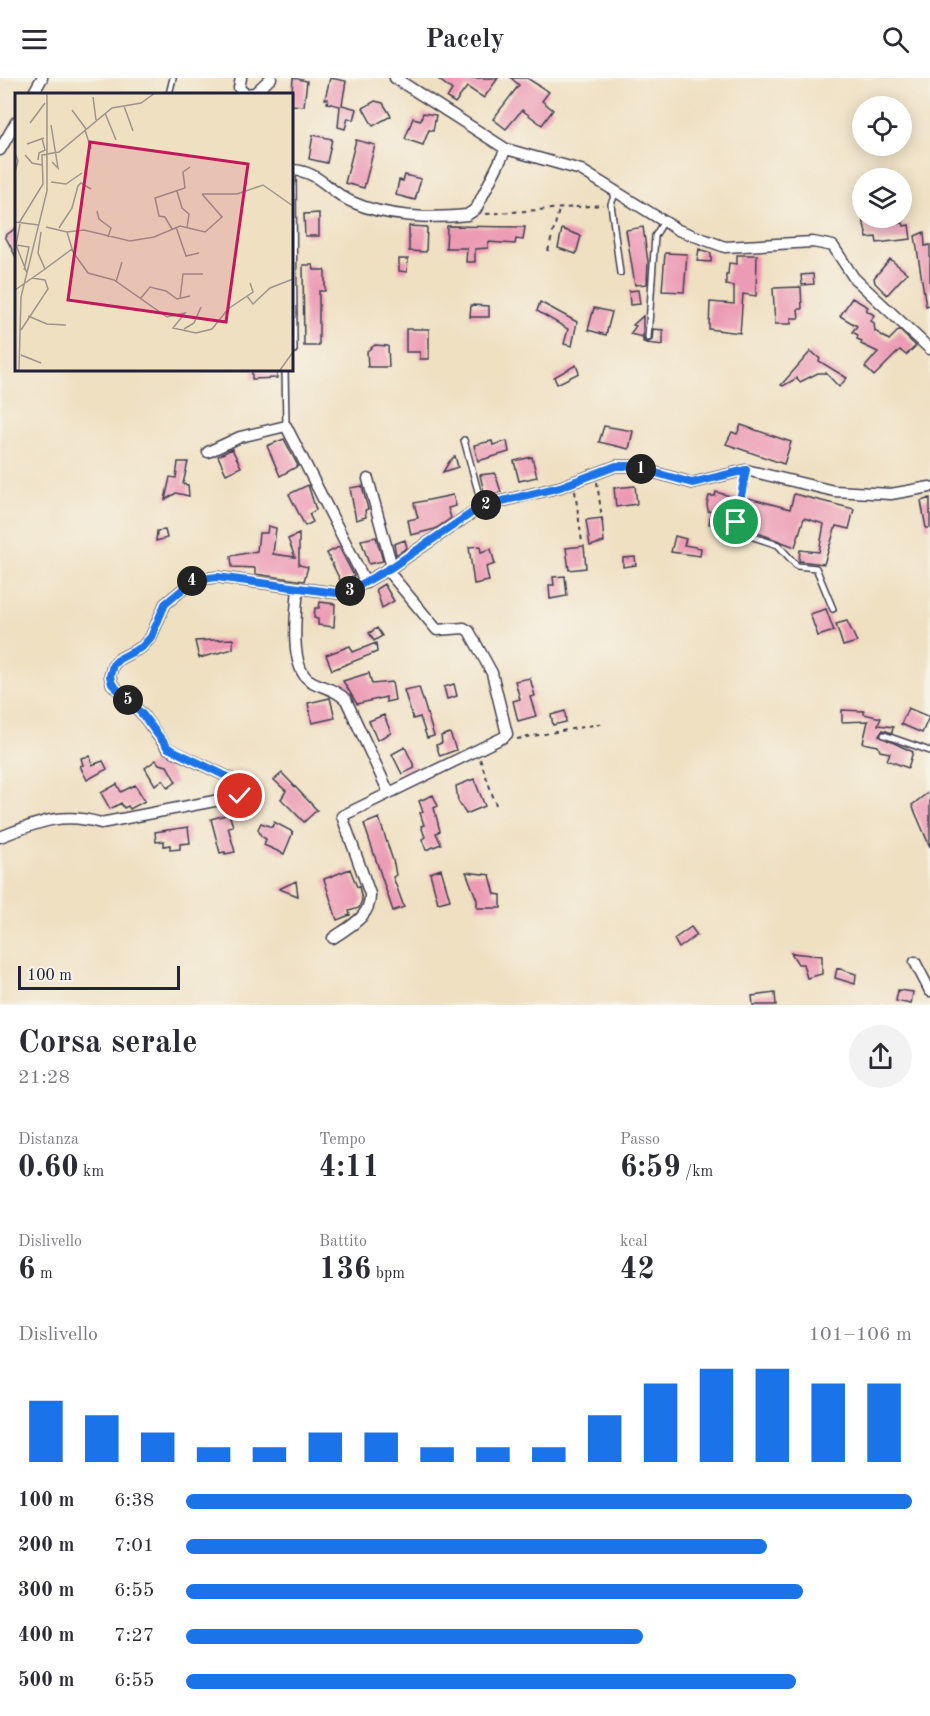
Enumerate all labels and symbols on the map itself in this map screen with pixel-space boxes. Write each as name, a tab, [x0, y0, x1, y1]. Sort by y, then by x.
inset map	[15, 93, 292, 370]
pin: 1	[626, 454, 656, 484]
pin: 2	[471, 490, 501, 520]
pin	[710, 496, 761, 547]
pin: 4	[177, 566, 207, 596]
pin: 3	[335, 576, 365, 606]
pin: 5	[113, 685, 143, 715]
pin	[214, 770, 265, 821]
scale bar	[18, 963, 180, 990]

